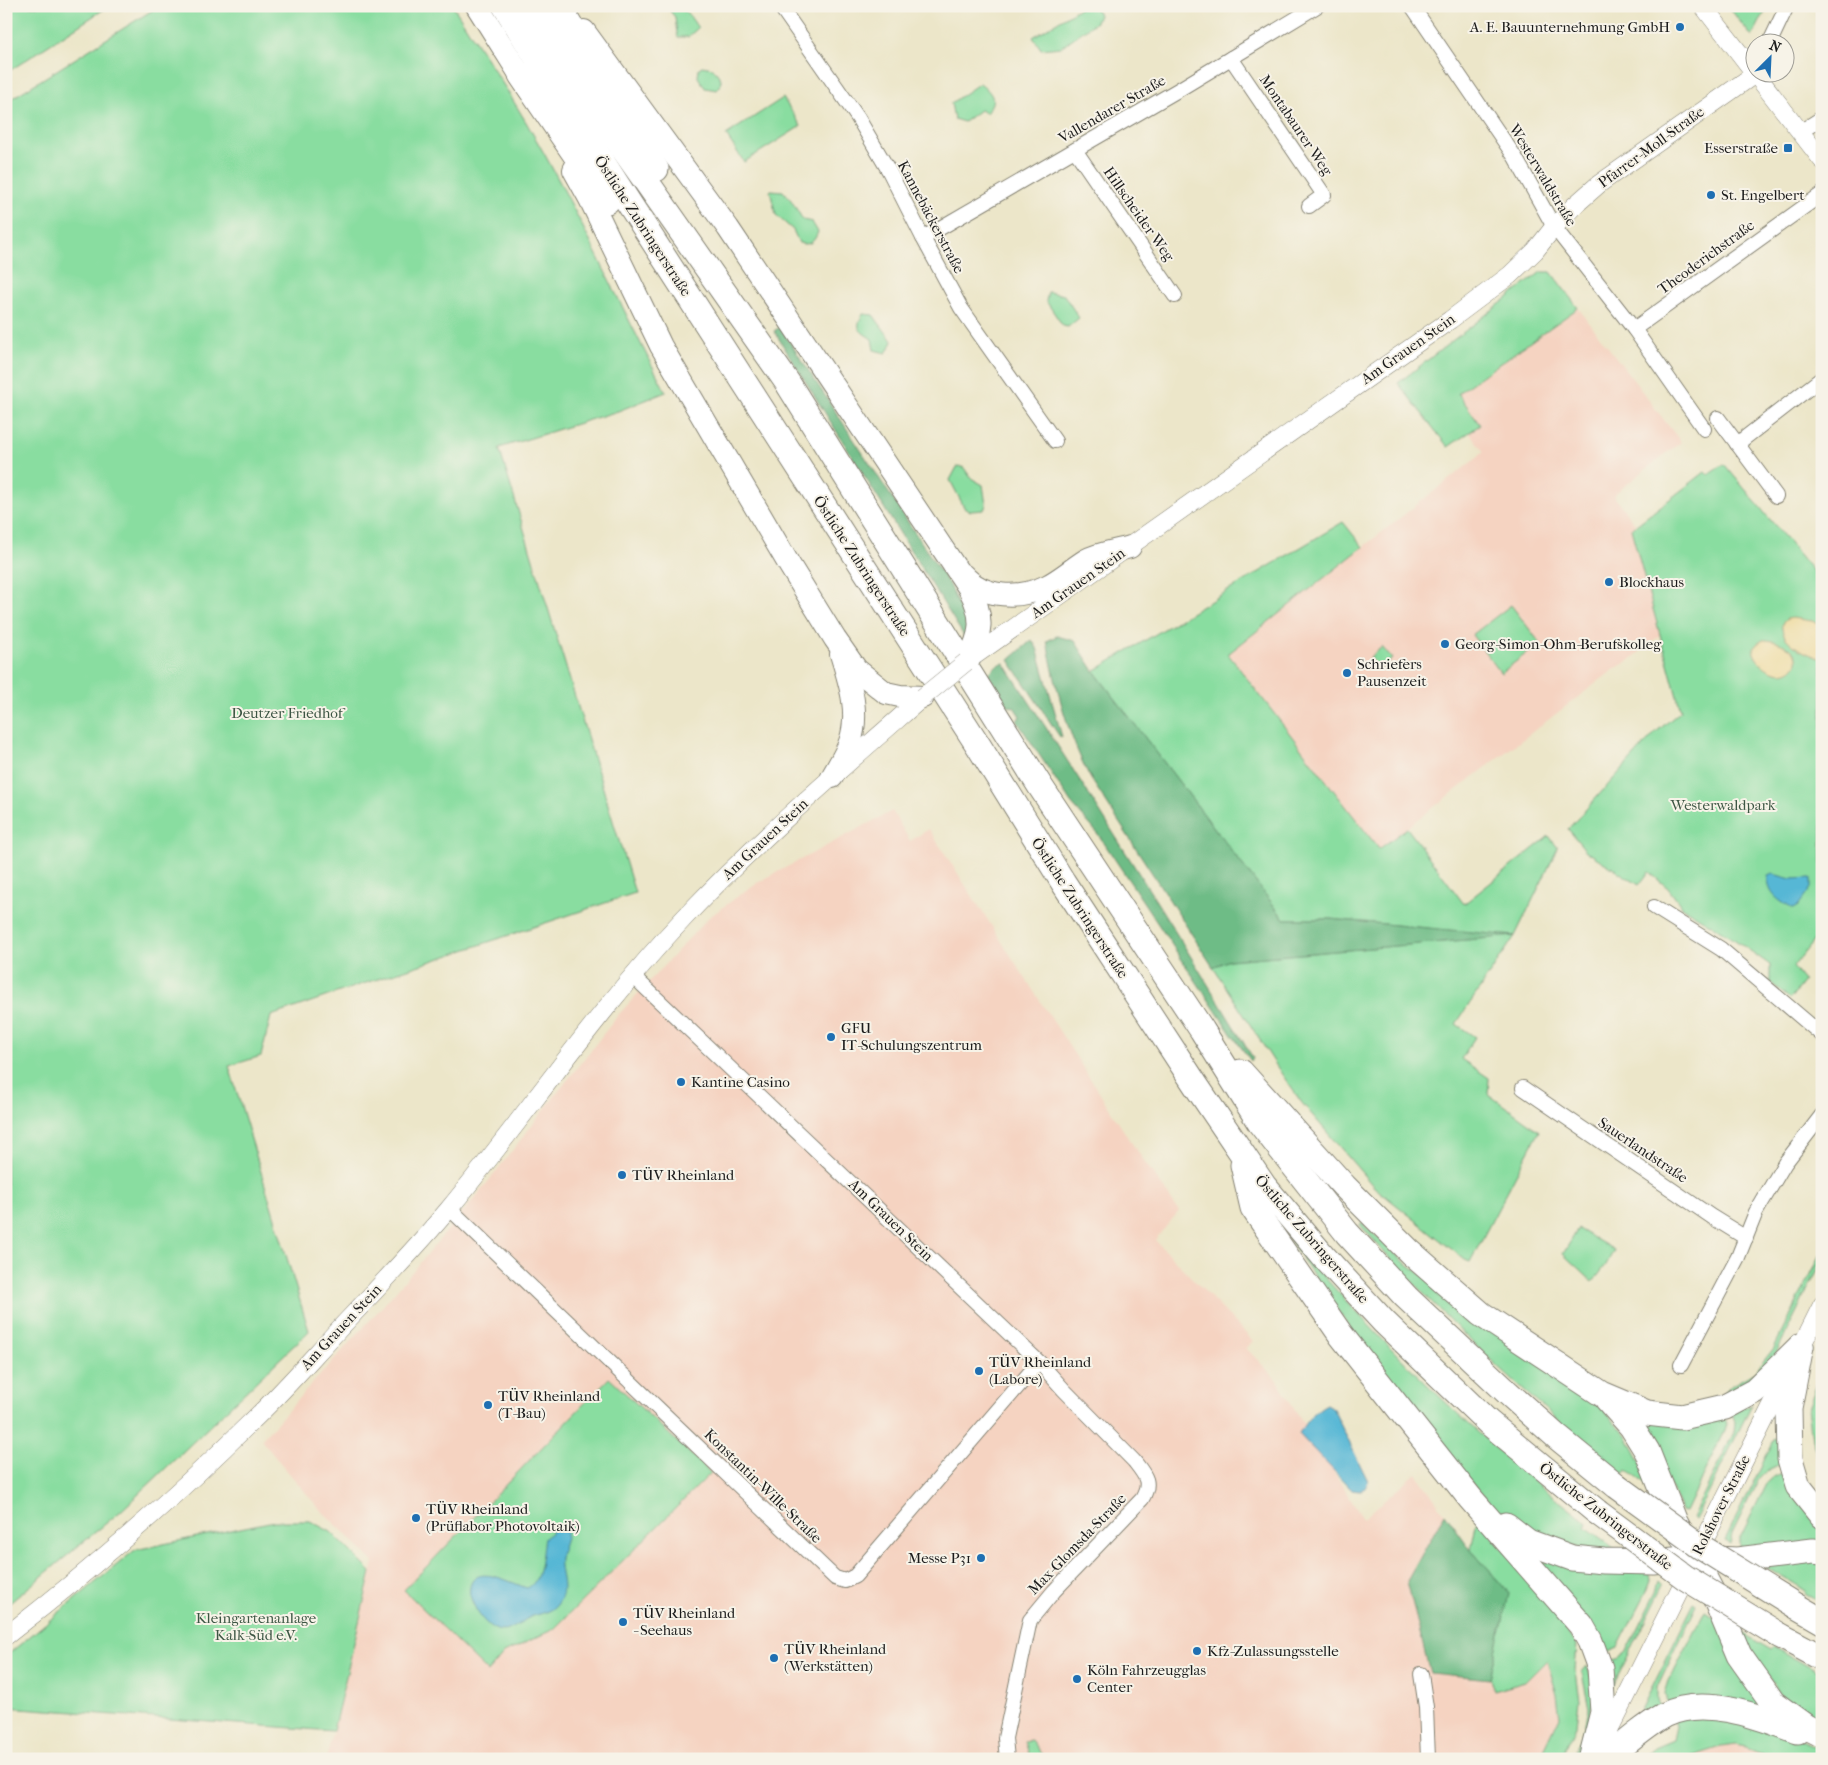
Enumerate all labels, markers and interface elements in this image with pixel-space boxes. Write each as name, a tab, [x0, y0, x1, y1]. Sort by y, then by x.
place label: A. E. Bauunternehmung GmbH	[1469, 18, 1670, 36]
marker: A. E. Bauunternehmung GmbH	[1674, 21, 1686, 33]
north arrow	[1746, 32, 1796, 82]
text: N	[1767, 37, 1784, 57]
street label: Vallendarer Straße	[1054, 71, 1169, 147]
street label: Montabaurer Weg	[1256, 71, 1337, 180]
street label: Pfarrer-Moll-Straße	[1595, 102, 1708, 191]
street label: Westerwaldstraße	[1505, 120, 1581, 230]
place label: Esserstraße	[1704, 139, 1779, 157]
marker: Esserstraße	[1782, 142, 1794, 154]
street label: Östliche Zubringerstraße	[591, 152, 696, 300]
street label: Kannebäckerstraße	[894, 157, 969, 277]
street label: Hillscheider Weg	[1100, 163, 1179, 265]
place label: St. Engelbert	[1721, 186, 1805, 204]
marker: St. Engelbert	[1705, 189, 1717, 201]
street label: Theoderichstraße	[1654, 216, 1758, 298]
street label: Am Grauen Stein	[1357, 310, 1459, 389]
street label: Östliche Zubringerstraße	[810, 492, 915, 640]
street label: Am Grauen Stein	[1027, 544, 1129, 623]
place label: Blockhaus	[1619, 573, 1684, 591]
marker: Blockhaus	[1603, 576, 1615, 588]
place label: Georg-Simon-Ohm-Berufskolleg	[1455, 635, 1662, 653]
marker: Georg-Simon-Ohm-Berufskolleg	[1439, 638, 1451, 650]
place label: Schriefers Pausenzeit	[1357, 655, 1427, 690]
marker: Schriefers Pausenzeit	[1341, 667, 1353, 679]
park label: Deutzer Friedhof	[231, 704, 346, 722]
street label: Am Grauen Stein	[718, 794, 812, 884]
park label: Westerwaldpark	[1669, 796, 1776, 814]
street label: Östliche Zubringerstraße	[1028, 834, 1133, 982]
place label: GFU IT-Schulungszentrum	[841, 1019, 983, 1054]
marker: GFU IT-Schulungszentrum	[825, 1031, 837, 1043]
place label: Kantine Casino	[691, 1073, 790, 1091]
marker: Kantine Casino	[675, 1076, 687, 1088]
street label: Sauerlandstraße	[1595, 1113, 1692, 1187]
place label: TÜV Rheinland	[632, 1166, 735, 1184]
marker: TÜV Rheinland	[616, 1169, 628, 1181]
street label: Östliche Zubringerstraße	[1251, 1171, 1373, 1307]
street label: Am Grauen Stein	[844, 1174, 937, 1265]
street label: Am Grauen Stein	[296, 1280, 386, 1374]
place label: TÜV Rheinland (Labore)	[989, 1353, 1092, 1388]
marker: TÜV Rheinland (Labore)	[973, 1365, 985, 1377]
place label: TÜV Rheinland (T-Bau)	[498, 1387, 601, 1422]
marker: TÜV Rheinland (T-Bau)	[482, 1399, 494, 1411]
street label: Konstantin-Wille-Straße	[701, 1425, 826, 1547]
street label: Rolshover Straße	[1688, 1452, 1754, 1558]
street label: Östliche Zubringerstraße	[1536, 1458, 1677, 1574]
street label: Max-Glomsda-Straße	[1024, 1489, 1130, 1598]
place label: TÜV Rheinland (Prüflabor Photovoltaik)	[426, 1500, 580, 1535]
marker: TÜV Rheinland (Prüflabor Photovoltaik)	[410, 1512, 422, 1524]
place label: Messe P31	[908, 1549, 971, 1567]
marker: Messe P31	[975, 1552, 987, 1564]
place label: TÜV Rheinland - Seehaus	[633, 1604, 736, 1639]
park label: Kleingartenanlage Kalk-Süd e.V.	[196, 1609, 317, 1644]
marker: TÜV Rheinland - Seehaus	[617, 1616, 629, 1628]
place label: TÜV Rheinland (Werkstätten)	[784, 1640, 887, 1675]
place label: Kfz-Zulassungsstelle	[1207, 1642, 1339, 1660]
marker: Kfz-Zulassungsstelle	[1191, 1645, 1203, 1657]
marker: TÜV Rheinland (Werkstätten)	[768, 1652, 780, 1664]
place label: Köln Fahrzeugglas Center	[1087, 1661, 1207, 1696]
marker: Köln Fahrzeugglas Center	[1071, 1673, 1083, 1685]

